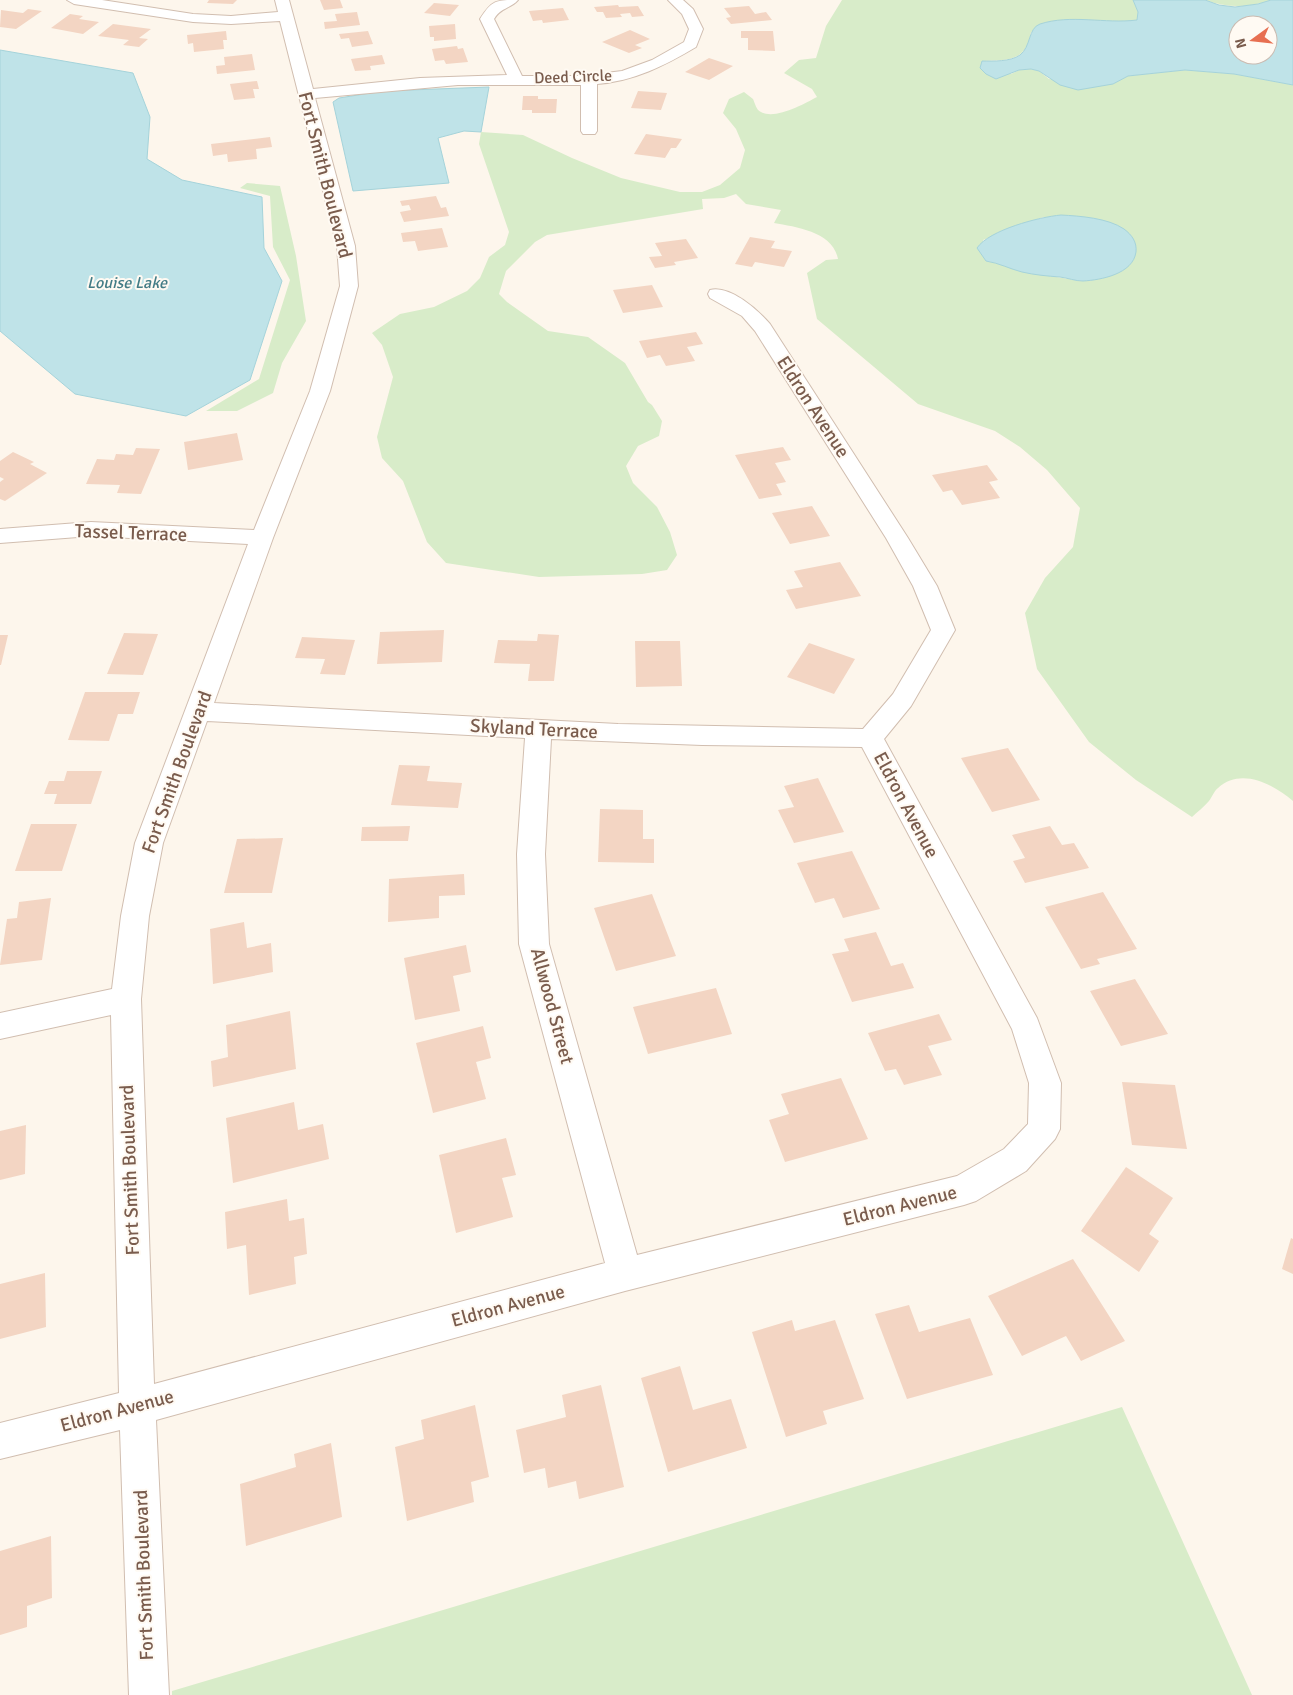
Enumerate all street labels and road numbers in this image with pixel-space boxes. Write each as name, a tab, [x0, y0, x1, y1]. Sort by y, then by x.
street label: Deed Circle	[534, 66, 612, 88]
street label: Fort Smith Boulevard	[293, 89, 357, 261]
street label: Eldron Avenue	[771, 351, 855, 463]
street label: Tassel Terrace	[74, 519, 188, 547]
street label: Fort Smith Boulevard	[136, 688, 218, 856]
street label: Skyland Terrace	[470, 714, 598, 744]
street label: Eldron Avenue	[868, 748, 944, 862]
street label: Allwood Street	[525, 945, 579, 1067]
street label: Fort Smith Boulevard	[115, 1084, 145, 1256]
street label: Eldron Avenue	[840, 1180, 960, 1232]
street label: Eldron Avenue	[448, 1279, 568, 1333]
street label: Eldron Avenue	[57, 1384, 177, 1438]
street label: Fort Smith Boulevard	[129, 1489, 159, 1661]

